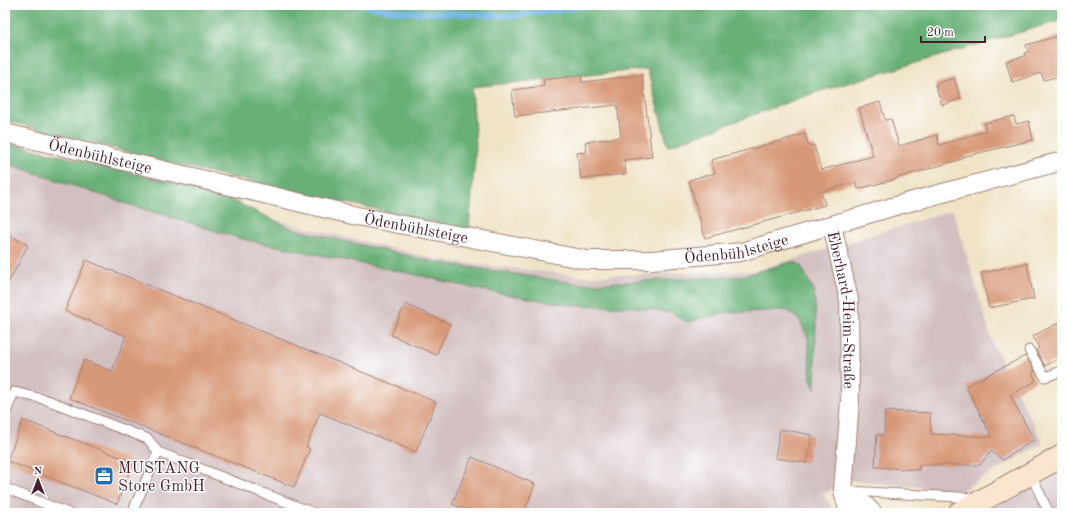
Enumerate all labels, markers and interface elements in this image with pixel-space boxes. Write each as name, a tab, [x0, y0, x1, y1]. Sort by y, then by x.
scale bar	[921, 18, 985, 44]
text: 20 m	[927, 27, 954, 39]
street label: Ödenbühlsteige	[47, 134, 153, 177]
street label: Ödenbühlsteige	[363, 208, 469, 247]
street label: Eberhard-Heim-Straße	[824, 230, 856, 389]
street label: Ödenbühlsteige	[683, 232, 790, 267]
north arrow	[18, 460, 58, 500]
place label: MUSTANG Store GmbH	[118, 461, 205, 495]
office icon: MUSTANG Store GmbH	[93, 465, 115, 487]
text: N	[34, 466, 43, 477]

